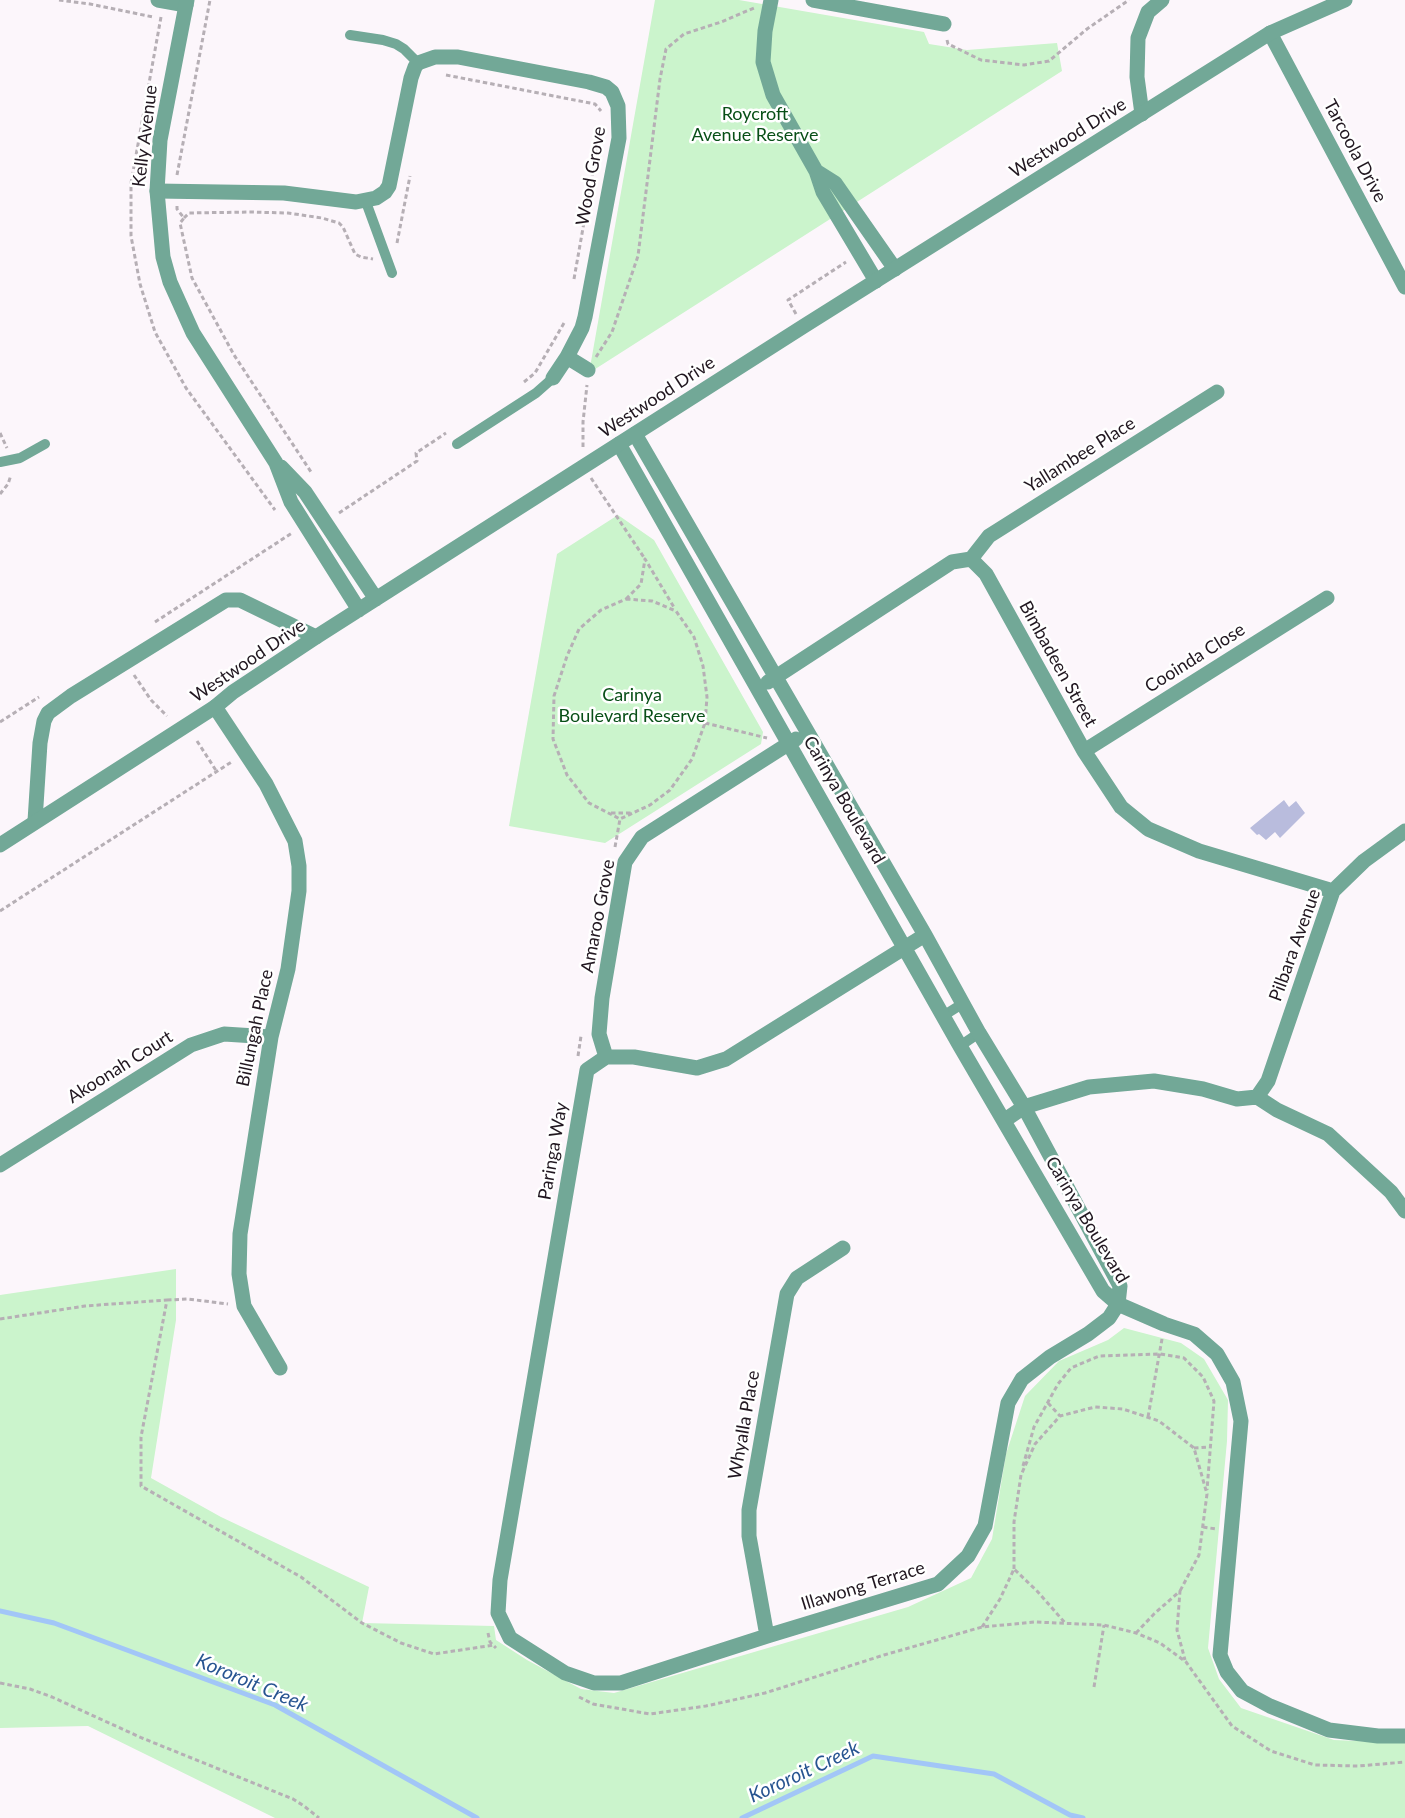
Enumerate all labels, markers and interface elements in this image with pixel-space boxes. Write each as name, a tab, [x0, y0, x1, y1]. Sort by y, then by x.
street label: Kelly Avenue	[128, 84, 162, 188]
street label: Westwood Drive	[1006, 93, 1130, 183]
street label: Tarcoola Drive	[1319, 96, 1391, 206]
park label: Roycroft Avenue Reserve	[692, 103, 818, 146]
street label: Wood Grove	[572, 125, 610, 227]
street label: Westwood Drive	[595, 352, 719, 442]
street label: Yallambee Place	[1021, 412, 1139, 498]
street label: Bimbadeen Street	[1014, 597, 1102, 731]
street label: Westwood Drive	[187, 615, 309, 707]
street label: Cooinda Close	[1141, 619, 1249, 697]
park label: Carinya Boulevard Reserve	[559, 684, 705, 726]
street label: Carinya Boulevard	[799, 732, 889, 868]
street label: Amaroo Grove	[576, 858, 620, 974]
street label: Pilbara Avenue	[1265, 886, 1325, 1004]
street label: Billungah Place	[232, 967, 278, 1089]
street label: Akoonah Court	[63, 1026, 177, 1108]
street label: Paringa Way	[534, 1100, 572, 1202]
street label: Carinya Boulevard	[1041, 1153, 1133, 1287]
street label: Whyalla Place	[724, 1369, 764, 1481]
street label: Illawong Terrace	[798, 1557, 928, 1615]
water label: Kororoit Creek	[192, 1649, 312, 1717]
water label: Kororoit Creek	[745, 1736, 863, 1808]

